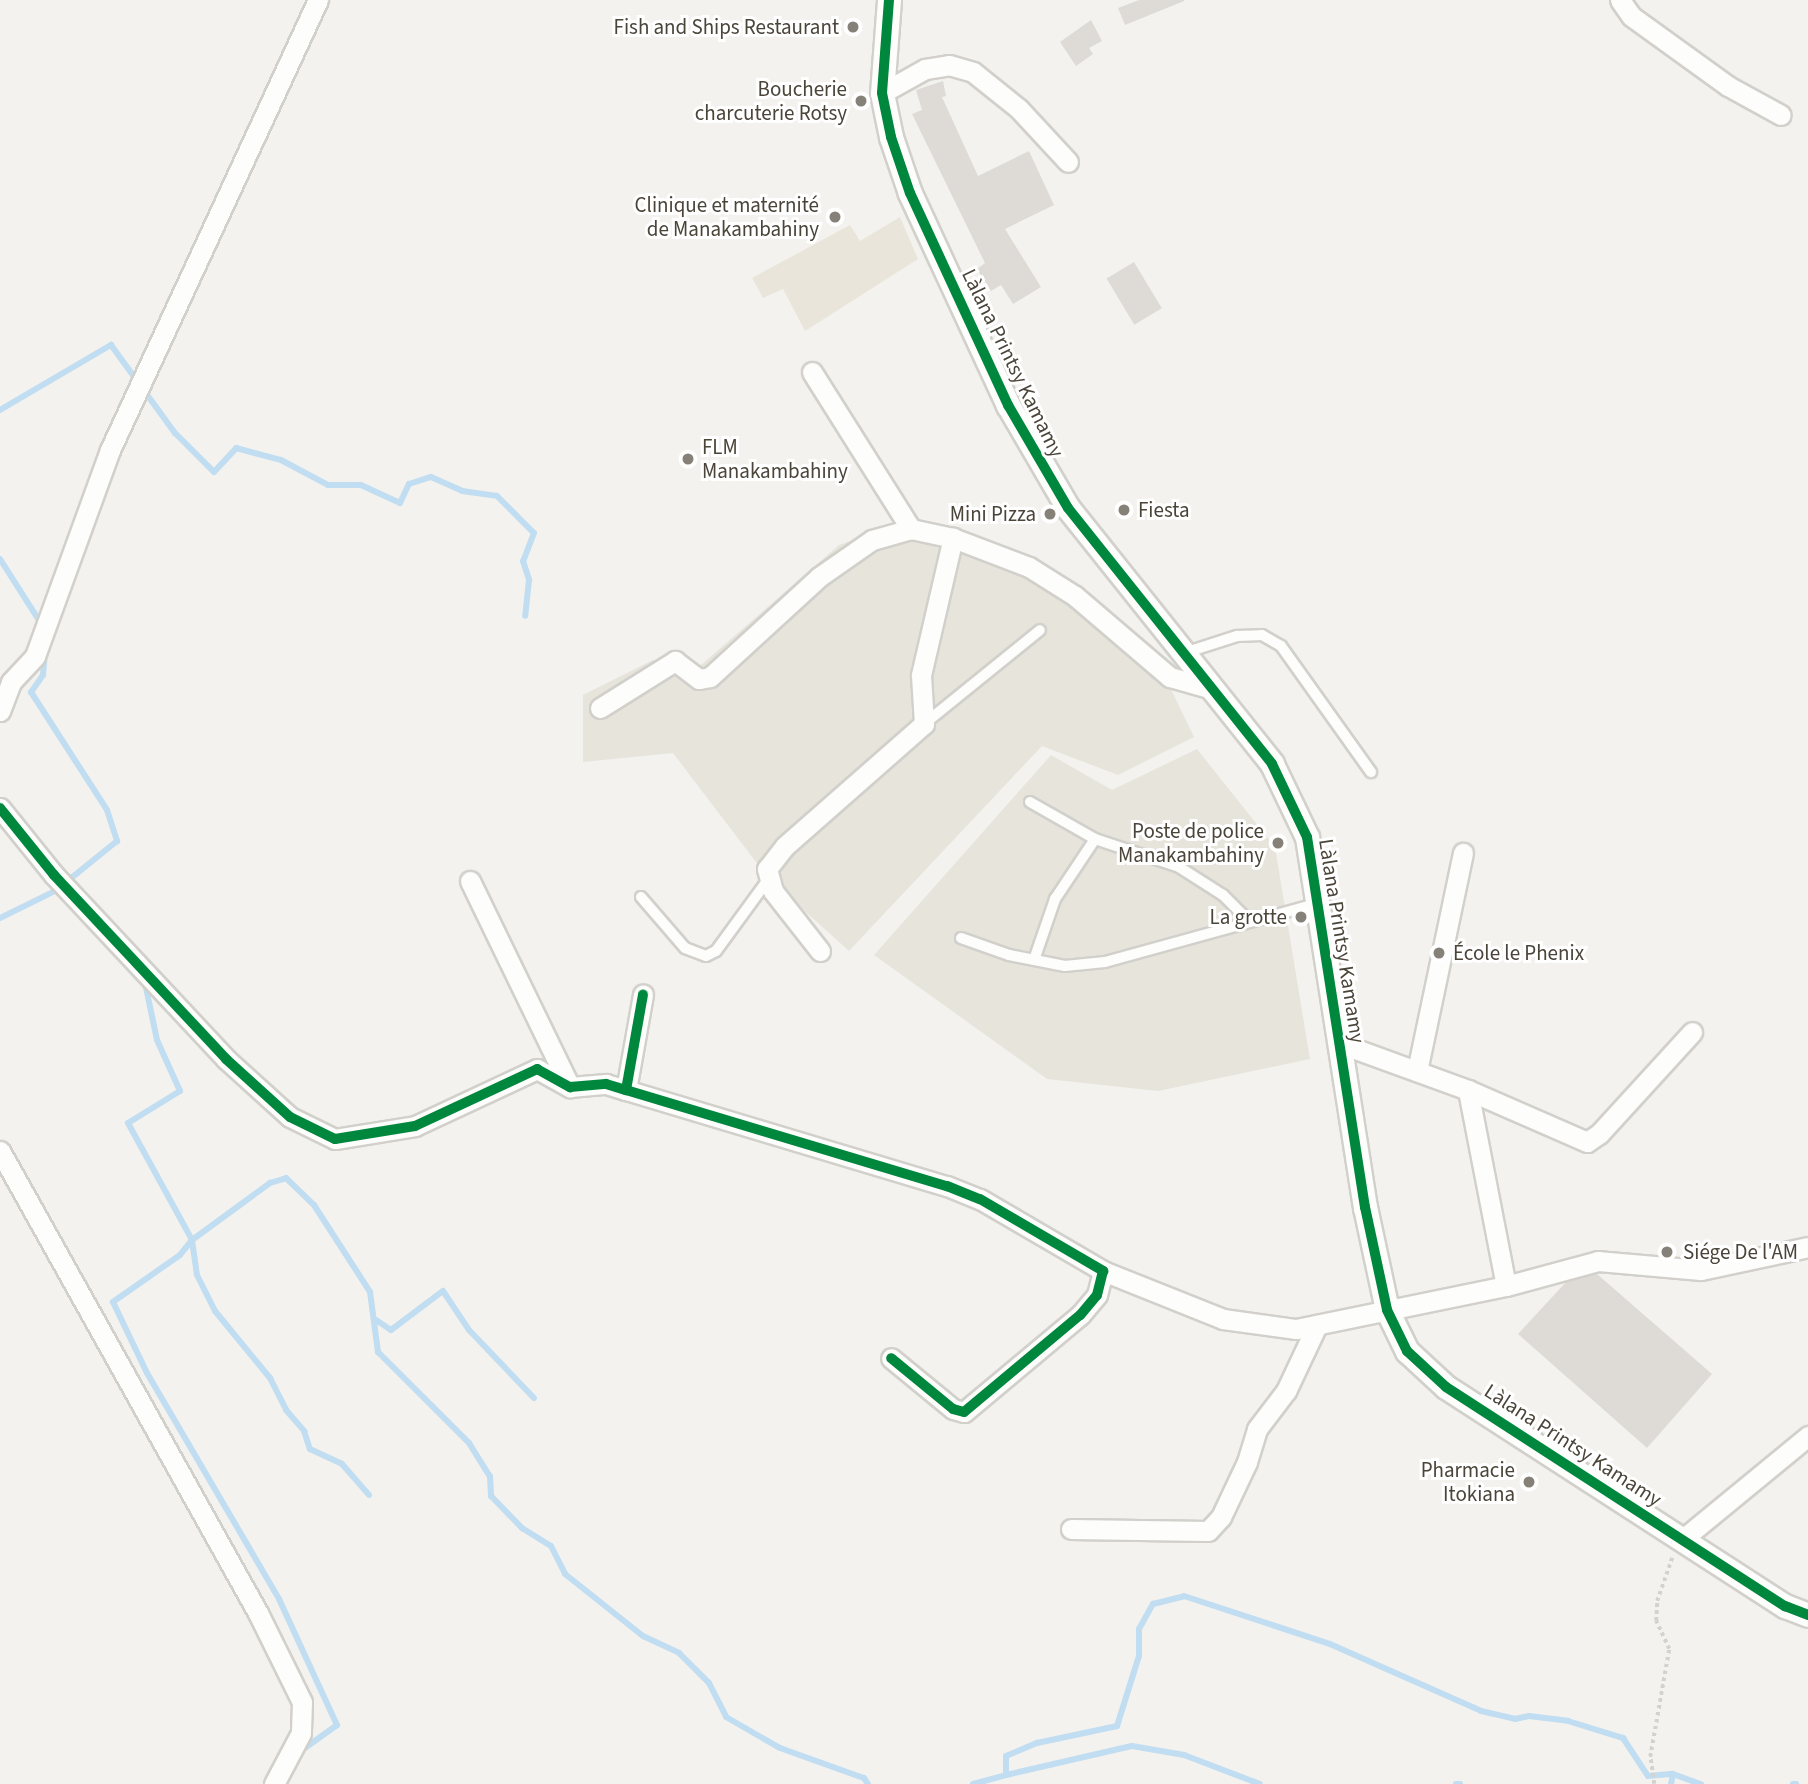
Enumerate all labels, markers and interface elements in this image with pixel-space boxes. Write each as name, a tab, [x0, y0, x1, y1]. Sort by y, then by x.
place label: Fish and Ships Restaurant	[614, 14, 839, 40]
marker: Fish and Ships Restaurant	[845, 19, 861, 35]
place label: Boucherie charcuterie Rotsy	[695, 76, 847, 126]
marker: Boucherie charcuterie Rotsy	[853, 93, 869, 109]
place label: Clinique et maternité de Manakambahiny	[635, 192, 819, 242]
marker: Clinique et maternité de Manakambahiny	[825, 207, 845, 227]
street label: Làlana Printsy Kamamy	[956, 265, 1070, 461]
place label: FLM Manakambahiny	[702, 434, 848, 484]
marker: FLM Manakambahiny	[680, 451, 696, 467]
place label: Fiesta	[1138, 497, 1190, 523]
place label: Mini Pizza	[950, 501, 1036, 527]
marker: Fiesta	[1116, 502, 1132, 518]
marker: Mini Pizza	[1042, 506, 1058, 522]
place label: Poste de police Manakambahiny	[1118, 818, 1264, 868]
marker: Poste de police Manakambahiny	[1270, 835, 1286, 851]
street label: Làlana Printsy Kamamy	[1313, 837, 1371, 1045]
place label: La grotte	[1209, 904, 1287, 930]
marker: La grotte	[1293, 909, 1309, 925]
place label: École le Phenix	[1453, 940, 1584, 966]
marker: École le Phenix	[1431, 945, 1447, 961]
place label: Siége De l'AM	[1683, 1239, 1798, 1265]
marker: Siége De l'AM	[1657, 1242, 1677, 1262]
street label: Làlana Printsy Kamamy	[1480, 1378, 1666, 1512]
place label: Pharmacie Itokiana	[1421, 1457, 1515, 1507]
marker: Pharmacie Itokiana	[1521, 1474, 1537, 1490]

